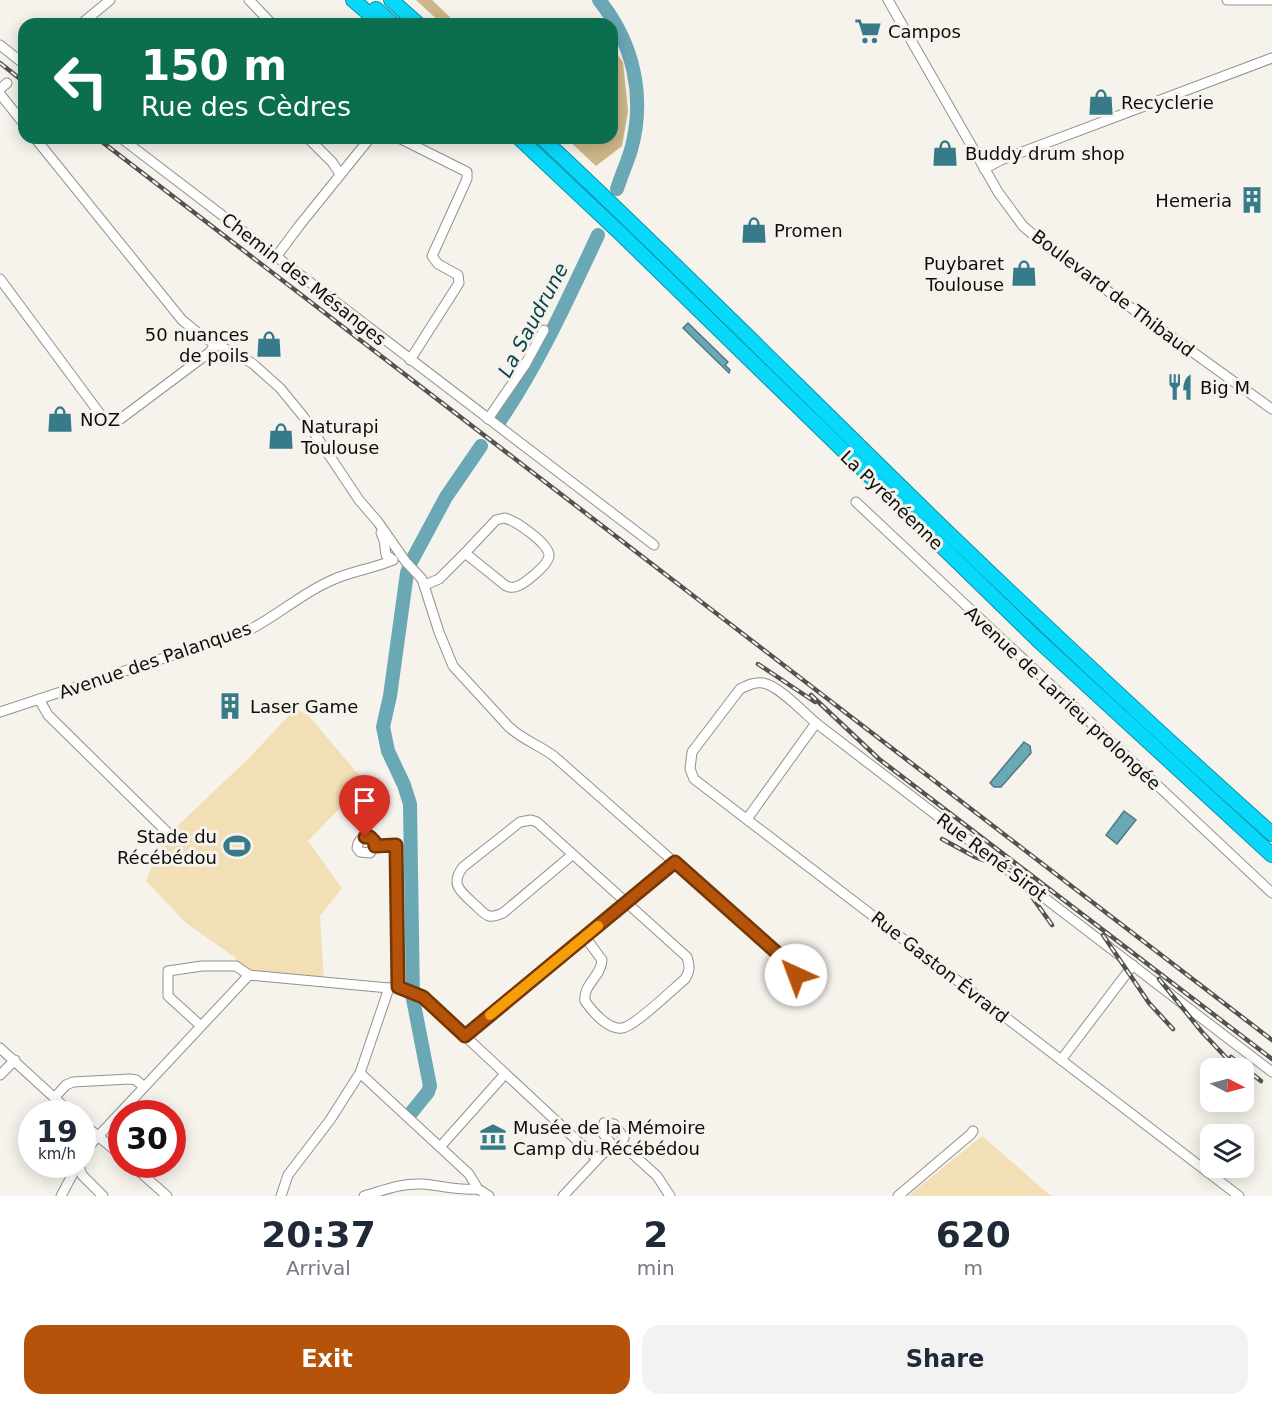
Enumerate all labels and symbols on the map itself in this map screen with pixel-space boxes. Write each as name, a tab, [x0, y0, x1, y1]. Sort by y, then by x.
supermarket icon: Campos	[853, 16, 883, 46]
place label: Campos	[888, 21, 961, 42]
shop icon: Recyclerie	[1086, 87, 1116, 117]
place label: Recyclerie	[1121, 92, 1214, 113]
shop icon: Buddy drum shop	[930, 138, 960, 168]
place label: Buddy drum shop	[965, 143, 1125, 164]
building icon: Hemeria	[1237, 185, 1267, 215]
place label: Hemeria	[1155, 190, 1232, 211]
street label: Chemin des Mésanges	[218, 208, 390, 350]
shop icon: Promen	[739, 215, 769, 245]
place label: Promen	[774, 220, 843, 241]
street label: Boulevard de Thibaud	[1028, 225, 1198, 361]
place label: Puybaret Toulouse	[924, 253, 1004, 295]
shop icon: Puybaret Toulouse	[1009, 258, 1039, 288]
water label: La Saudrune	[493, 259, 573, 381]
place label: 50 nuances de poils	[145, 324, 249, 366]
shop icon: 50 nuances de poils	[254, 329, 284, 359]
restaurant icon: Big M	[1165, 372, 1195, 402]
place label: Big M	[1200, 377, 1250, 398]
shop icon: NOZ	[45, 404, 75, 434]
place label: NOZ	[80, 409, 120, 430]
place label: Naturapi Toulouse	[300, 416, 379, 458]
shop icon: Naturapi Toulouse	[266, 421, 296, 451]
street label: La Pyrénéenne	[837, 446, 947, 554]
street label: Avenue de Larrieu prolongée	[961, 602, 1165, 794]
street label: Avenue des Palanques	[56, 617, 254, 703]
building icon: Laser Game	[215, 691, 245, 721]
place label: Laser Game	[250, 696, 358, 717]
pin	[339, 775, 390, 837]
street label: Rue René Sirot	[933, 809, 1051, 905]
place label: Stade du Récébédou	[117, 826, 217, 868]
sports icon: Stade du Récébédou	[222, 831, 252, 861]
street label: Rue Gaston Évrard	[867, 907, 1013, 1027]
position arrow	[764, 943, 828, 1007]
north arrow	[1200, 1058, 1254, 1112]
speed limit sign: 30	[108, 1100, 186, 1178]
place label: Musée de la Mémoire Camp du Récébédou	[513, 1117, 705, 1159]
museum icon: Musée de la Mémoire Camp du Récébédou	[478, 1122, 508, 1152]

